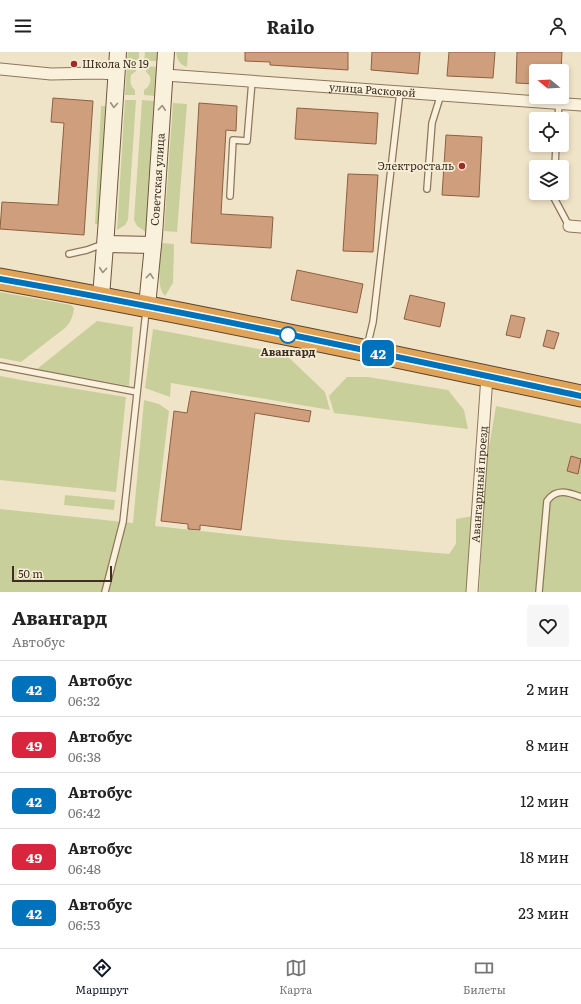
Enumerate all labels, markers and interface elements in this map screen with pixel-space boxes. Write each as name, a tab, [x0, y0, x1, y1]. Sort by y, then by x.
text: Railo	[267, 13, 314, 40]
icon: menu	[12, 15, 34, 37]
icon: person	[547, 15, 569, 37]
place label: Школа № 19	[82, 55, 149, 71]
marker: Школа № 19	[69, 59, 79, 69]
north arrow	[529, 64, 569, 104]
map controls	[529, 64, 569, 200]
street label: улица Расковой	[329, 78, 416, 100]
one-way arrow	[110, 102, 119, 108]
one-way arrow	[158, 105, 166, 111]
button: locate	[529, 112, 569, 152]
street label: Советская улица	[146, 132, 168, 226]
place label: Электросталь	[378, 157, 454, 173]
button: layers	[529, 160, 569, 200]
marker: Электросталь	[457, 161, 467, 171]
one-way arrow	[99, 267, 108, 273]
one-way arrow	[145, 273, 154, 279]
marker: Авангард	[279, 326, 297, 344]
line badge: 42	[360, 340, 396, 366]
place label: Авангард	[260, 343, 316, 359]
text: 42	[370, 343, 386, 363]
street label: Авангардный проезд	[466, 425, 491, 543]
scale bar	[12, 564, 112, 583]
text: 50 m	[18, 565, 43, 581]
text: Авангард	[12, 603, 107, 631]
button: heart	[527, 605, 569, 647]
text: Автобус	[12, 632, 65, 651]
text: Автобус	[68, 668, 132, 691]
text: 2 мин	[526, 677, 569, 700]
text: 42	[26, 679, 42, 699]
text: 06:32	[68, 691, 100, 710]
text: Автобус	[68, 724, 132, 747]
text: 8 мин	[526, 733, 569, 756]
text: 49	[26, 735, 42, 755]
text: 06:38	[68, 747, 101, 766]
text: Автобус	[68, 780, 132, 803]
text: 12 мин	[520, 789, 569, 812]
text: 42	[26, 791, 42, 811]
text: 06:42	[68, 803, 100, 822]
text: Автобус	[68, 836, 132, 859]
text: 18 мин	[520, 845, 569, 868]
text: 49	[26, 847, 42, 867]
text: 06:48	[68, 859, 101, 878]
text: Автобус	[68, 892, 132, 915]
text: 23 мин	[518, 901, 569, 924]
text: 42	[26, 903, 42, 923]
text: 06:53	[68, 915, 100, 934]
tab: Маршрут	[75, 957, 129, 997]
tab: Карта	[279, 957, 312, 997]
tab: Билеты	[463, 957, 506, 997]

